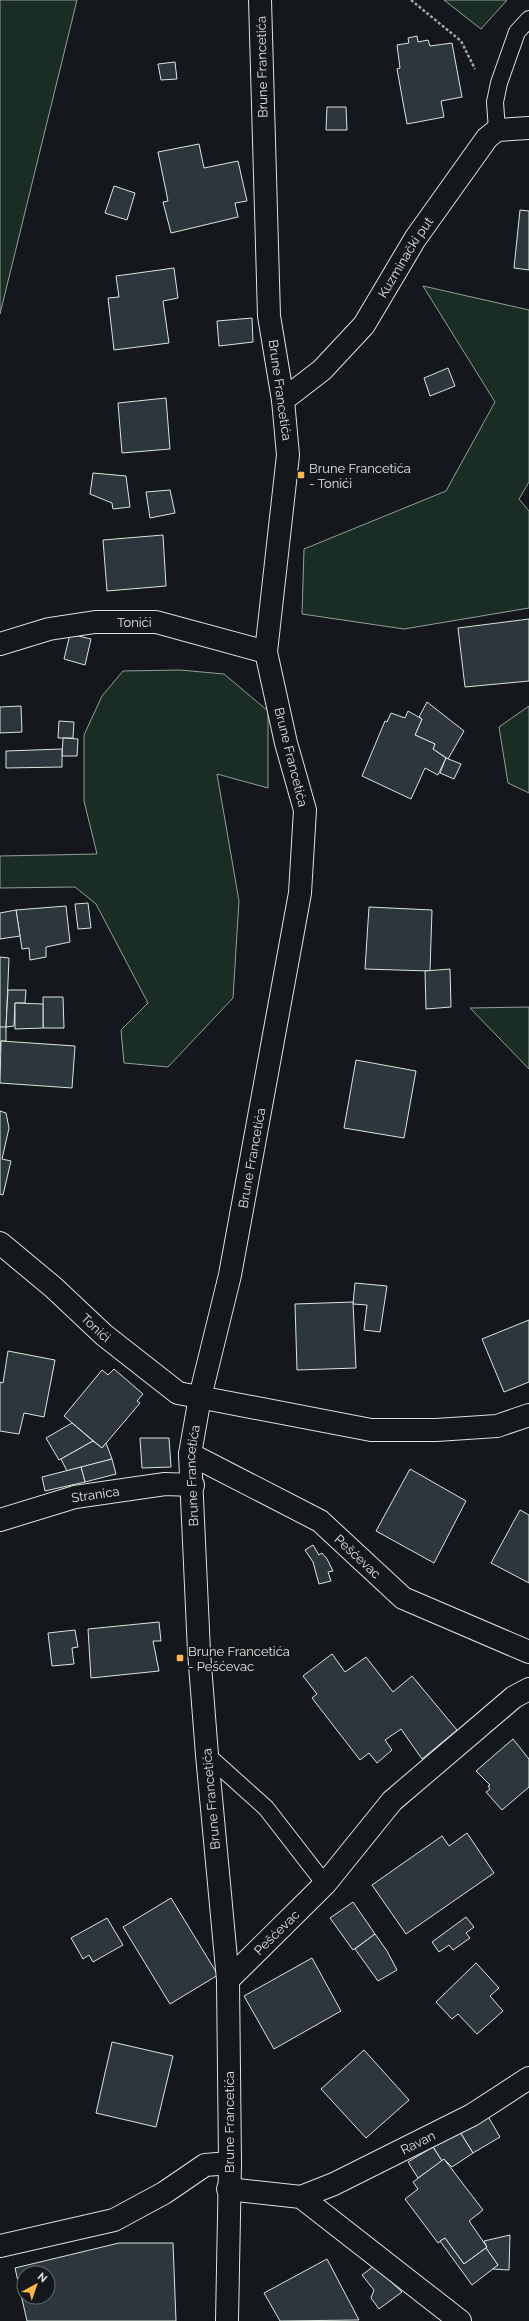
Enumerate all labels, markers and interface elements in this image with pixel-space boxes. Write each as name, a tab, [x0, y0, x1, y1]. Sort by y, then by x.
street label: Brune Francetića	[254, 16, 270, 118]
street label: Kuzminački put	[374, 214, 436, 300]
street label: Brune Francetića	[265, 339, 295, 441]
place label: Brune Francetića - Tonići	[309, 461, 411, 491]
marker: Brune Francetića - Tonići	[296, 470, 306, 480]
street label: Tonići	[117, 615, 152, 630]
street label: Brune Francetića	[271, 706, 311, 808]
street label: Brune Francetića	[235, 1106, 268, 1210]
street label: Tonići	[78, 1310, 114, 1345]
street label: Brune Francetića	[182, 1424, 202, 1527]
street label: Stranica	[70, 1483, 120, 1505]
street label: Pešćevac	[332, 1531, 384, 1581]
place label: Brune Francetića - Pešćevac	[188, 1644, 290, 1674]
marker: Brune Francetića - Pešćevac	[175, 1653, 185, 1663]
street label: Brune Francetića	[199, 1748, 223, 1850]
street label: Pešćevac	[251, 1907, 302, 1958]
street label: Brune Francetića	[222, 2071, 237, 2173]
street label: Ravan	[398, 2127, 437, 2157]
north arrow	[16, 2265, 56, 2305]
text: N	[35, 2270, 50, 2285]

